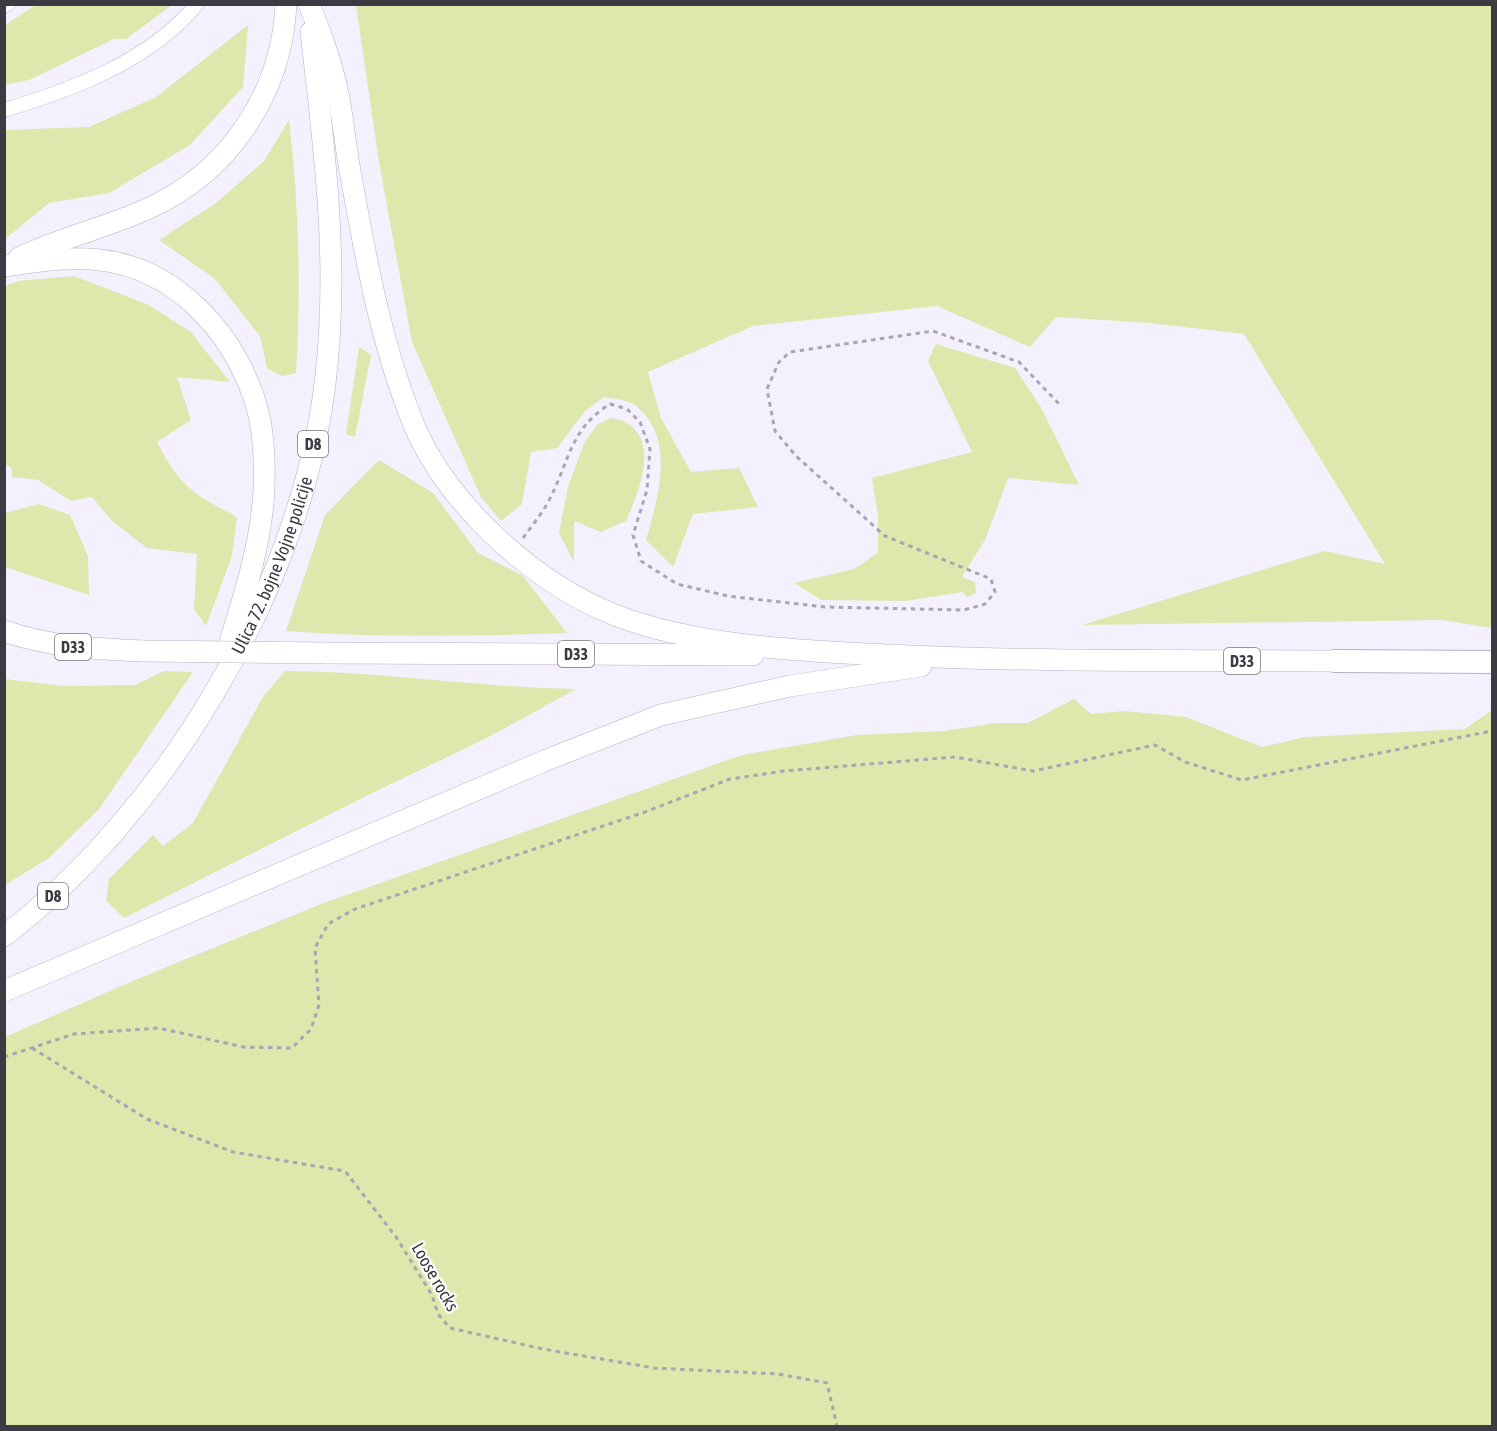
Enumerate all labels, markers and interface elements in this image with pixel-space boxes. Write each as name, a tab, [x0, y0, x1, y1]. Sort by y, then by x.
road number: D8	[298, 431, 328, 457]
street label: Ulica 72. bojne Vojne policije	[227, 474, 316, 657]
road number: D33	[55, 634, 91, 660]
road number: D33	[558, 641, 594, 667]
road number: D33	[1224, 648, 1260, 674]
road number: D8	[38, 883, 68, 909]
street label: Loose rocks	[407, 1239, 463, 1315]

